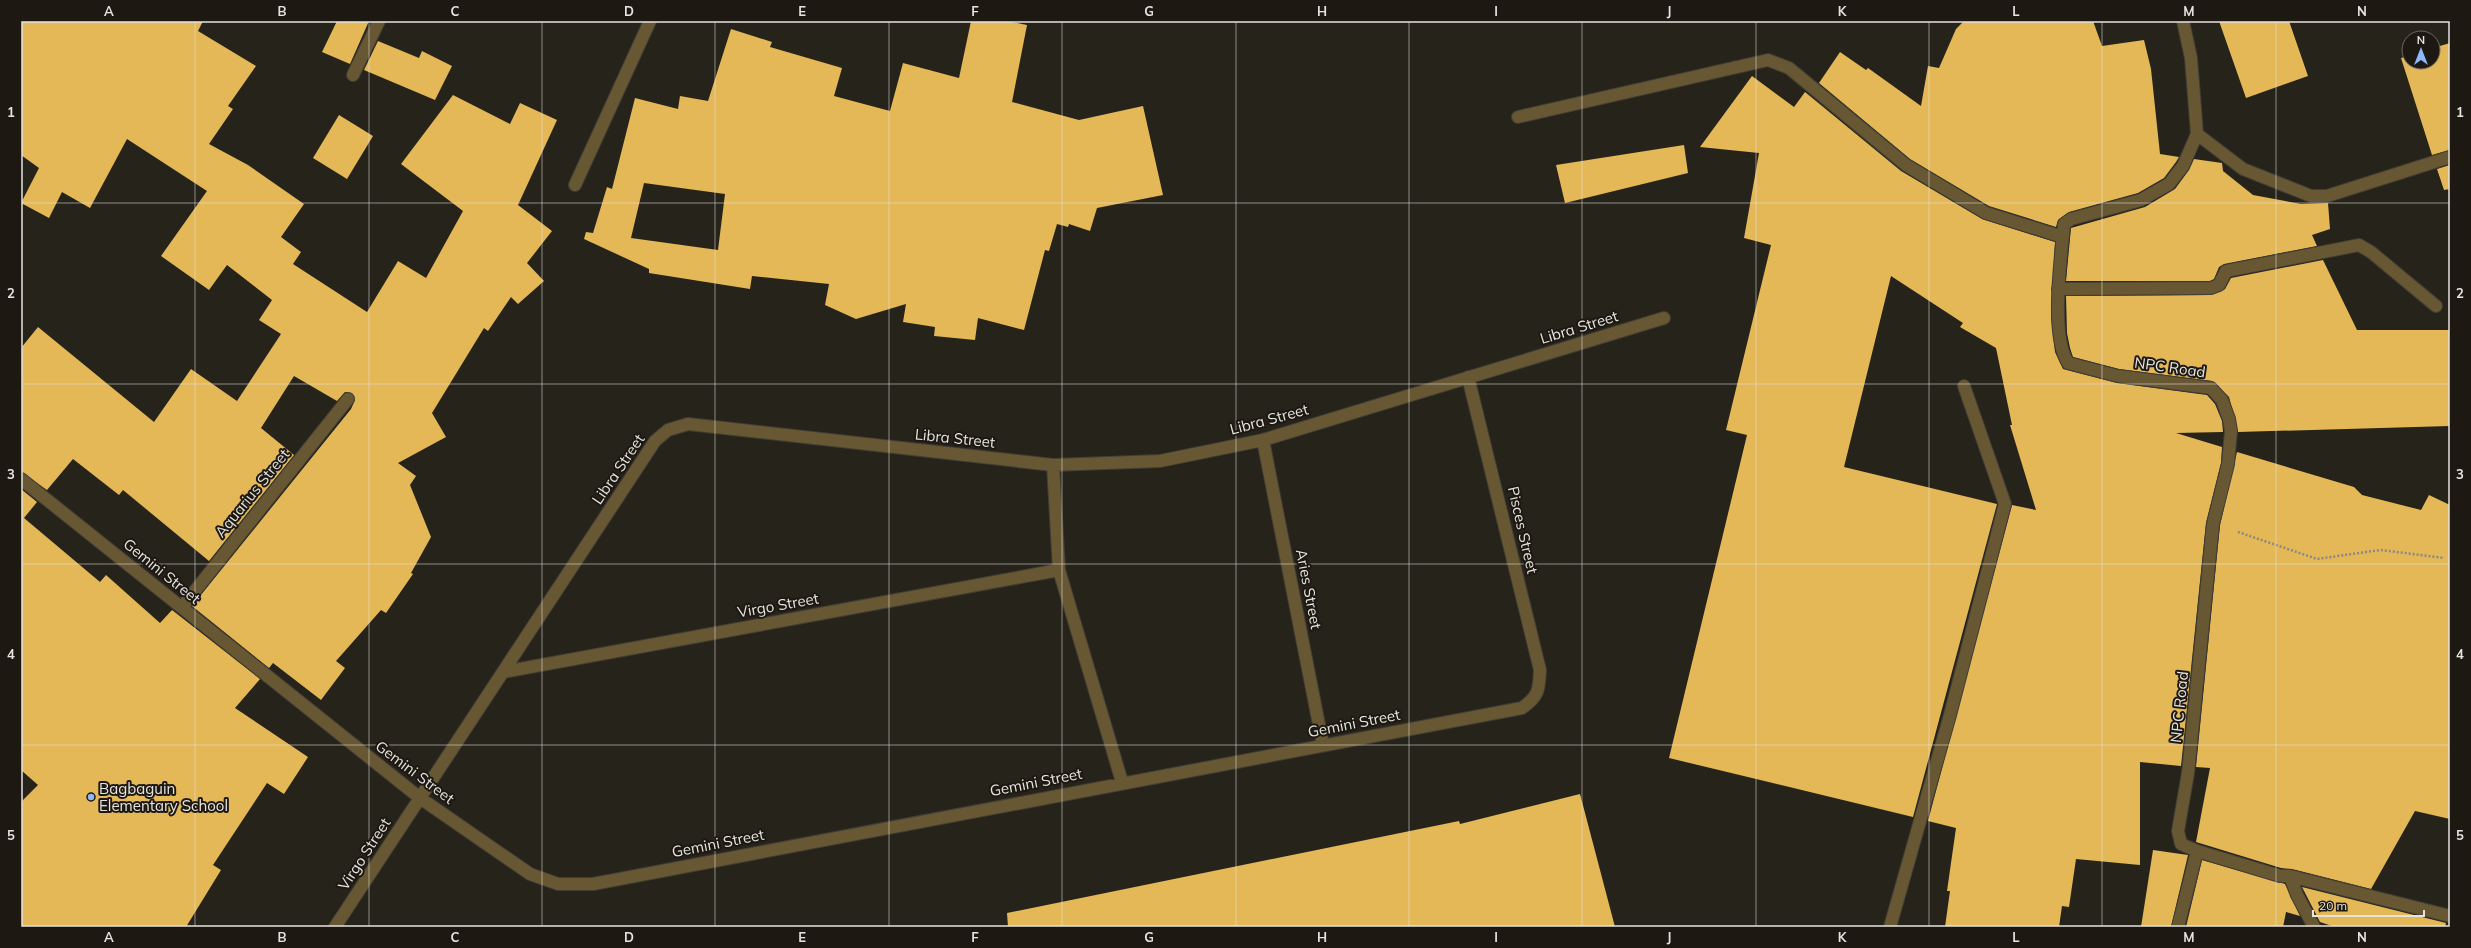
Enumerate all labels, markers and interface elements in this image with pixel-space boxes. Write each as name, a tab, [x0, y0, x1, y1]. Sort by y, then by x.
text: A	[104, 3, 114, 19]
text: B	[278, 3, 287, 19]
text: C	[451, 3, 460, 19]
text: D	[624, 3, 634, 19]
text: E	[798, 3, 806, 19]
text: F	[971, 3, 979, 19]
text: G	[1144, 3, 1154, 19]
text: H	[1317, 3, 1327, 19]
text: I	[1494, 3, 1498, 19]
text: J	[1667, 3, 1671, 19]
text: K	[1838, 3, 1848, 19]
text: L	[2012, 3, 2020, 19]
text: M	[2183, 3, 2195, 19]
text: N	[2357, 3, 2367, 19]
north arrow	[2401, 30, 2441, 70]
text: N	[2417, 33, 2425, 47]
text: 1	[7, 104, 15, 120]
text: 1	[2456, 104, 2464, 120]
text: 2	[7, 285, 15, 301]
text: 2	[2456, 285, 2464, 301]
street label: Libra Street	[1538, 306, 1620, 348]
street label: NPC Road	[2133, 353, 2207, 381]
street label: Libra Street	[1228, 399, 1310, 439]
street label: Libra Street	[914, 424, 996, 452]
street label: Libra Street	[588, 430, 648, 508]
street label: Aquarius Street	[211, 445, 293, 541]
text: 3	[7, 466, 15, 482]
text: 3	[2456, 466, 2464, 482]
street label: Pisces Street	[1504, 484, 1542, 576]
street label: Gemini Street	[120, 534, 204, 608]
street label: Aries Street	[1292, 547, 1326, 631]
street label: Virgo Street	[736, 588, 820, 622]
text: 4	[7, 646, 15, 662]
text: 4	[2456, 646, 2464, 662]
street label: NPC Road	[2166, 670, 2192, 744]
street label: Gemini Street	[1306, 705, 1402, 741]
street label: Gemini Street	[372, 736, 458, 808]
street label: Gemini Street	[988, 764, 1084, 800]
place label: Bagbaguin Elementary School	[99, 779, 228, 815]
marker: Bagbaguin Elementary School	[86, 792, 96, 802]
street label: Virgo Street	[334, 814, 394, 894]
street label: Gemini Street	[670, 825, 766, 861]
text: 5	[7, 827, 15, 843]
text: 5	[2456, 827, 2464, 843]
scale bar	[2313, 892, 2424, 918]
text: 20 m	[2319, 898, 2347, 913]
text: A	[104, 929, 114, 945]
text: B	[278, 929, 287, 945]
text: C	[451, 929, 460, 945]
text: D	[624, 929, 634, 945]
text: E	[798, 929, 806, 945]
text: F	[971, 929, 979, 945]
text: G	[1144, 929, 1154, 945]
text: H	[1317, 929, 1327, 945]
text: I	[1494, 929, 1498, 945]
text: J	[1667, 929, 1671, 945]
text: K	[1838, 929, 1848, 945]
text: L	[2012, 929, 2020, 945]
text: M	[2183, 929, 2195, 945]
text: N	[2357, 929, 2367, 945]

